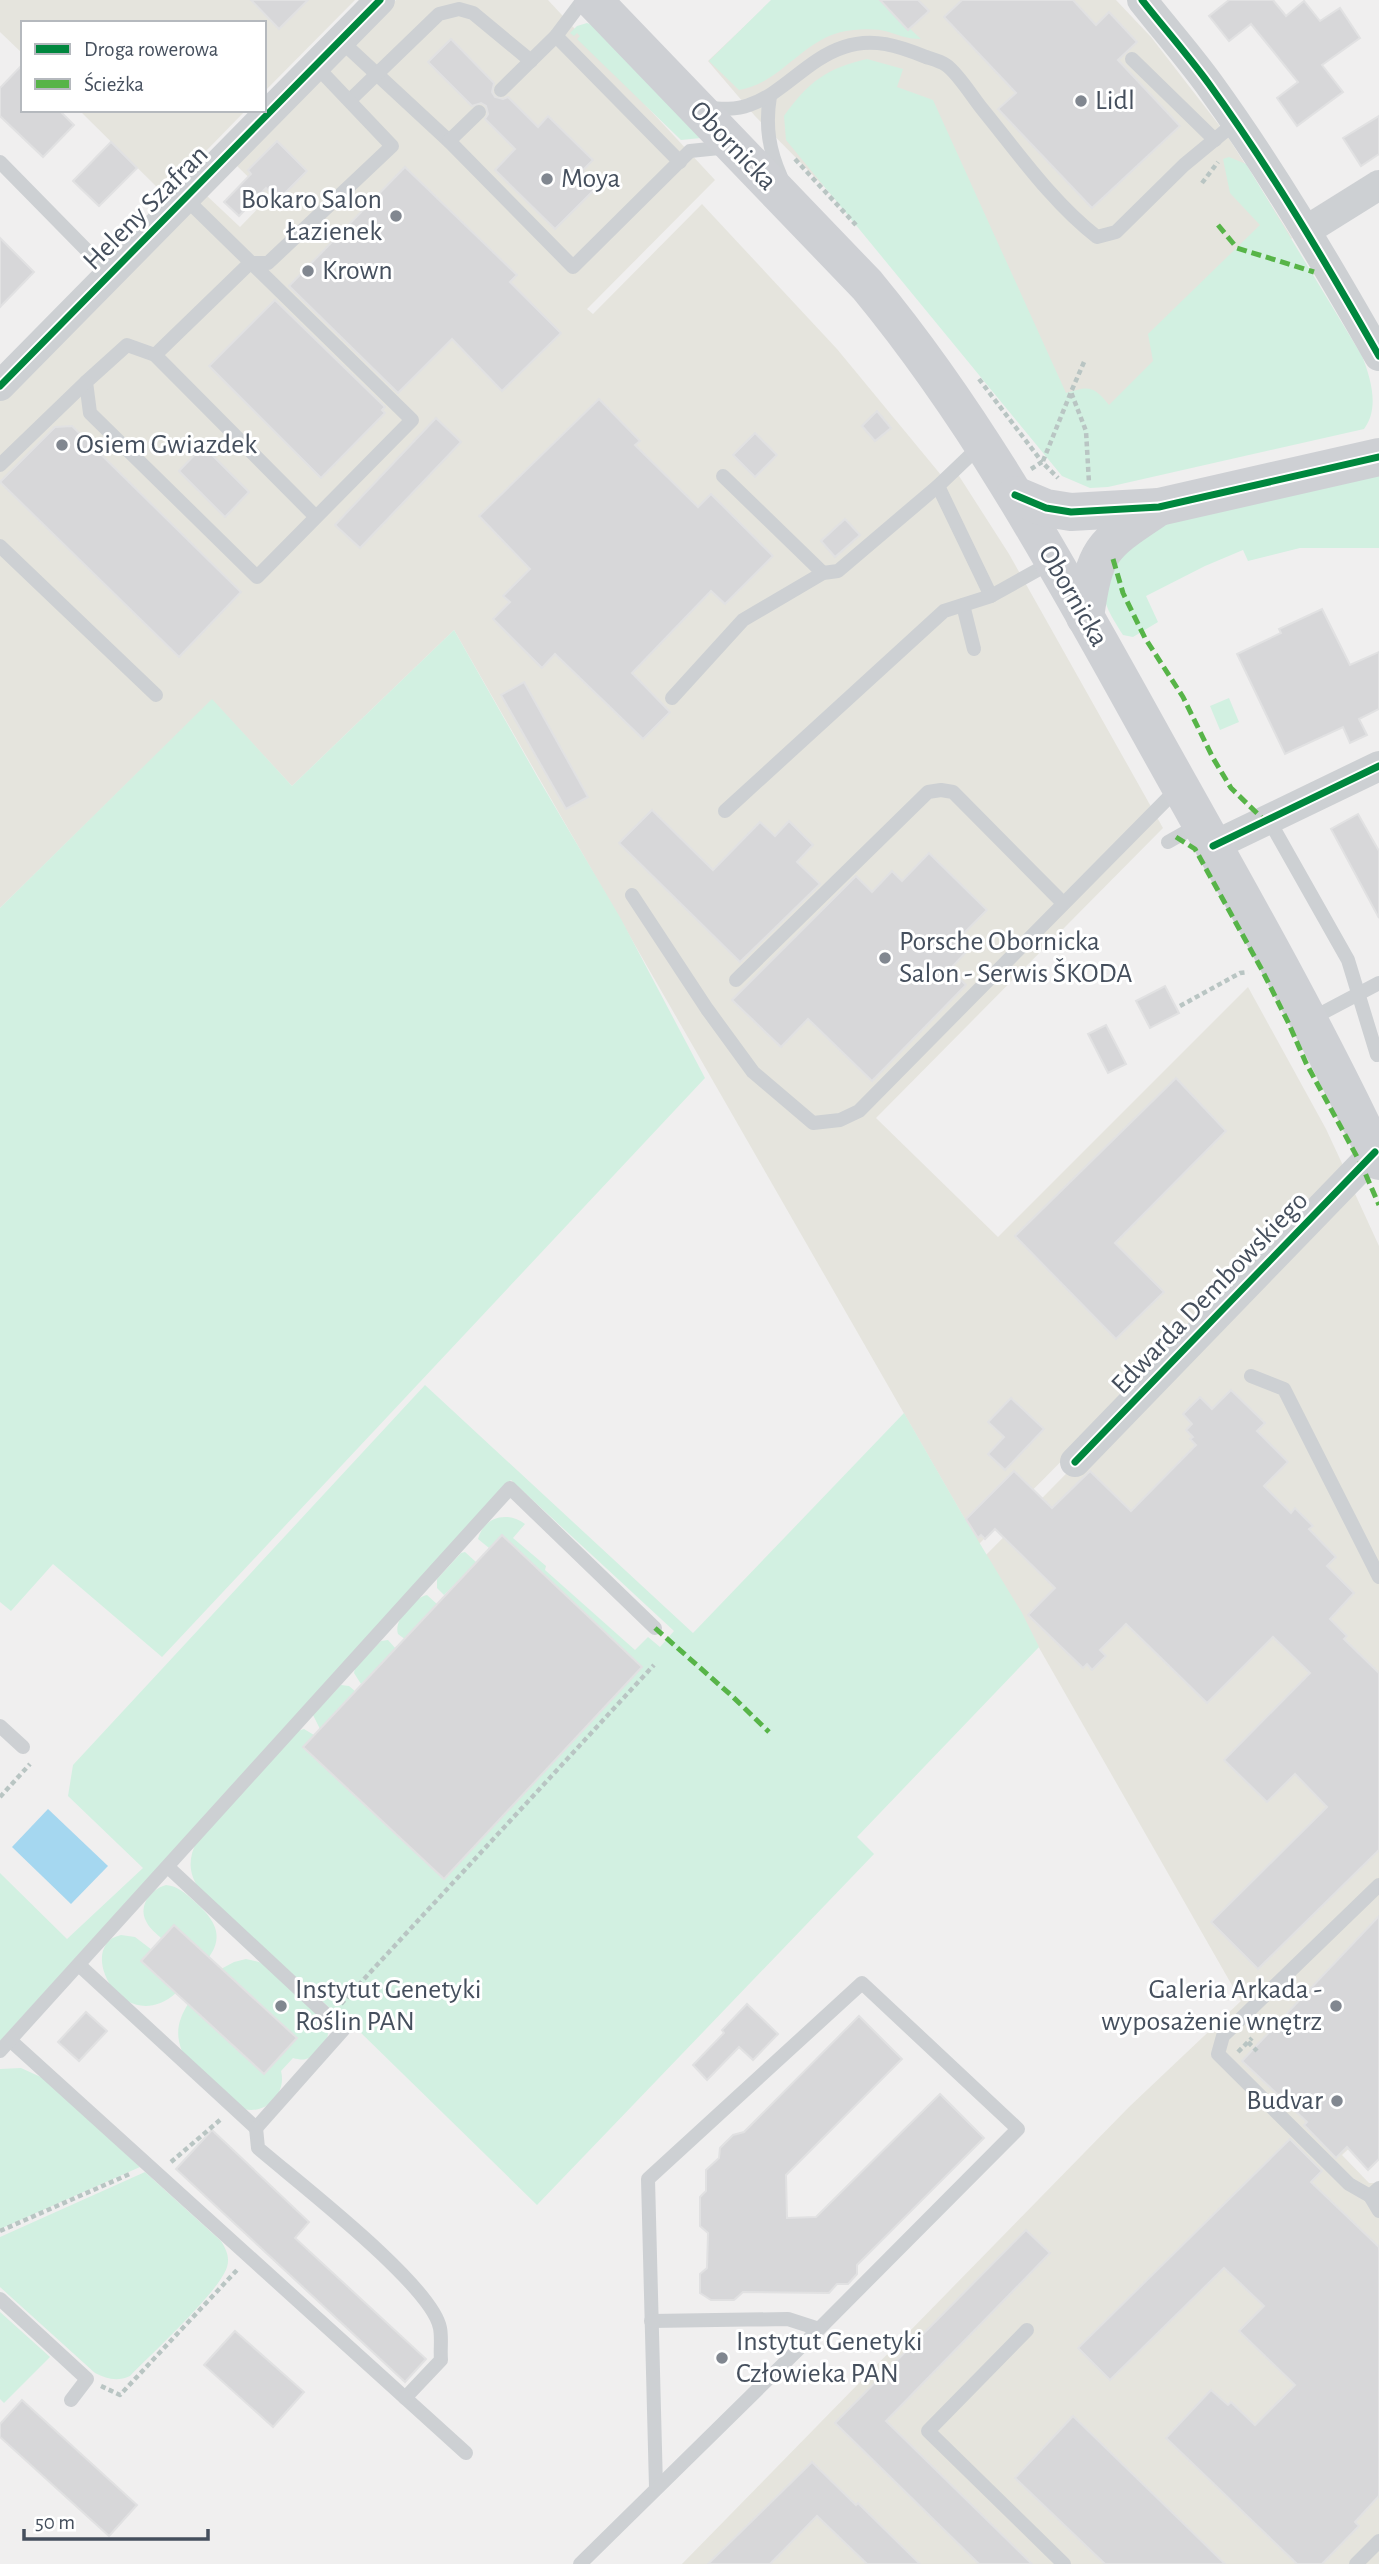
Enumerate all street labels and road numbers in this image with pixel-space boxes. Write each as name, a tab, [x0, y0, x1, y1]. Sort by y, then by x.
street label: Obornicka	[684, 96, 782, 196]
street label: Heleny Szafran	[78, 140, 214, 276]
street label: Obornicka	[1033, 541, 1113, 651]
street label: Edwarda Dembowskiego	[1106, 1186, 1314, 1400]

